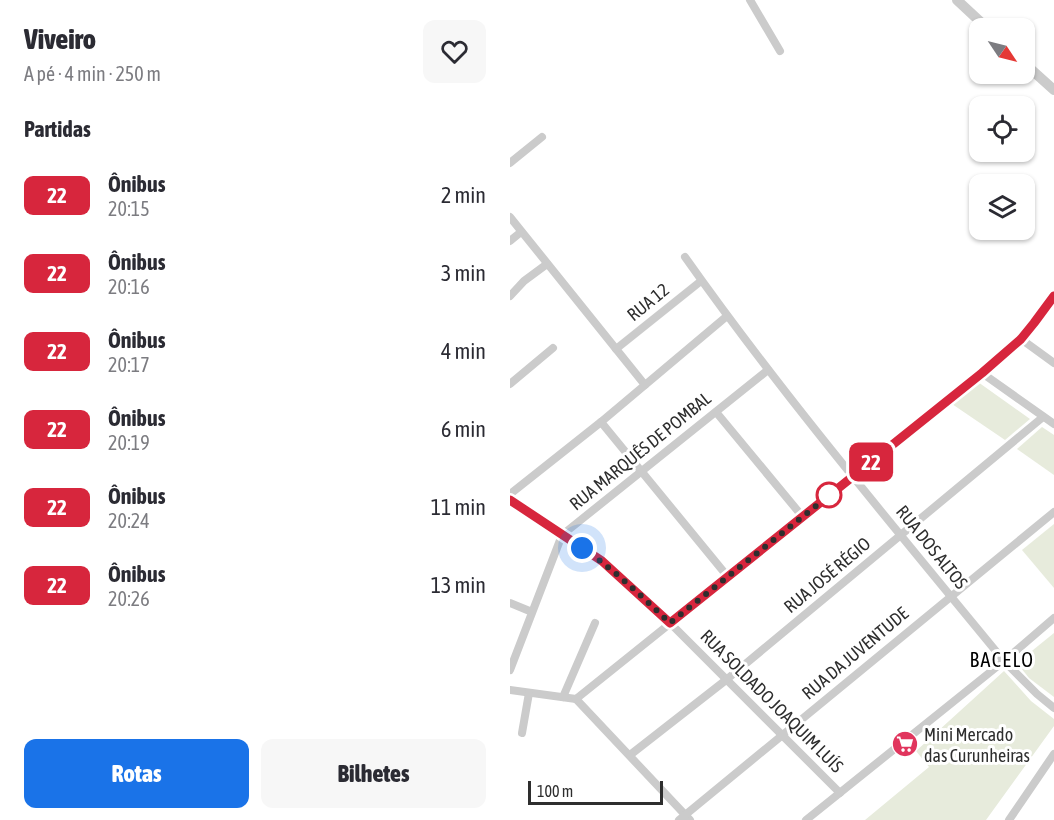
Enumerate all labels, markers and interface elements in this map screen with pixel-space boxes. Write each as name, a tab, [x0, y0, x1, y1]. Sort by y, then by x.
north arrow	[969, 18, 1035, 84]
map controls	[969, 18, 1035, 240]
button: heart	[423, 20, 486, 83]
text: Viveiro	[24, 23, 96, 55]
text: A pé · 4 min · 250 m	[24, 62, 161, 85]
button: locate	[969, 96, 1035, 162]
text: Partidas	[24, 116, 91, 142]
text: Ônibus	[108, 171, 165, 197]
button: layers	[969, 174, 1035, 240]
text: 2 min	[441, 182, 486, 208]
text: 22	[47, 183, 67, 207]
text: 20:15	[108, 197, 150, 220]
text: Ônibus	[108, 249, 165, 275]
text: 3 min	[441, 260, 486, 286]
text: 22	[47, 261, 67, 285]
text: 20:16	[108, 275, 150, 298]
street label: RUA 12	[623, 279, 673, 325]
text: Ônibus	[108, 327, 165, 353]
text: 4 min	[441, 338, 486, 364]
text: 22	[47, 339, 67, 363]
text: 20:17	[108, 353, 150, 376]
street label: RUA MARQUÊS DE POMBAL	[565, 388, 715, 514]
text: Ônibus	[108, 405, 165, 431]
text: 6 min	[441, 416, 486, 442]
text: 22	[47, 417, 67, 441]
text: 20:19	[108, 431, 150, 454]
line badge: 22	[844, 442, 898, 482]
text: 22	[861, 450, 881, 474]
unlabelled marker	[816, 482, 842, 508]
text: Ônibus	[108, 483, 165, 509]
text: 11 min	[431, 494, 486, 520]
text: 22	[47, 495, 67, 519]
street label: RUA DOS ALTOS	[892, 501, 972, 593]
text: 20:24	[108, 509, 150, 532]
your location	[567, 533, 597, 563]
street label: RUA JOSÉ RÉGIO	[780, 533, 874, 617]
text: Ônibus	[108, 561, 165, 587]
text: 13 min	[431, 572, 486, 598]
text: 22	[47, 573, 67, 597]
text: 20:26	[108, 587, 150, 610]
street label: RUA DA JUVENTUDE	[798, 602, 913, 703]
street label: RUA SOLDADO JOAQUIM LUÍS	[696, 625, 848, 777]
district label: BACELO	[970, 648, 1034, 671]
place label: Mini Mercado das Curunheiras	[924, 724, 1030, 766]
supermarket icon: Mini Mercado das Curunheiras	[890, 729, 920, 759]
button: Rotas	[24, 739, 249, 808]
button: Bilhetes	[261, 739, 486, 808]
scale bar	[528, 778, 663, 806]
text: 100 m	[537, 782, 573, 800]

